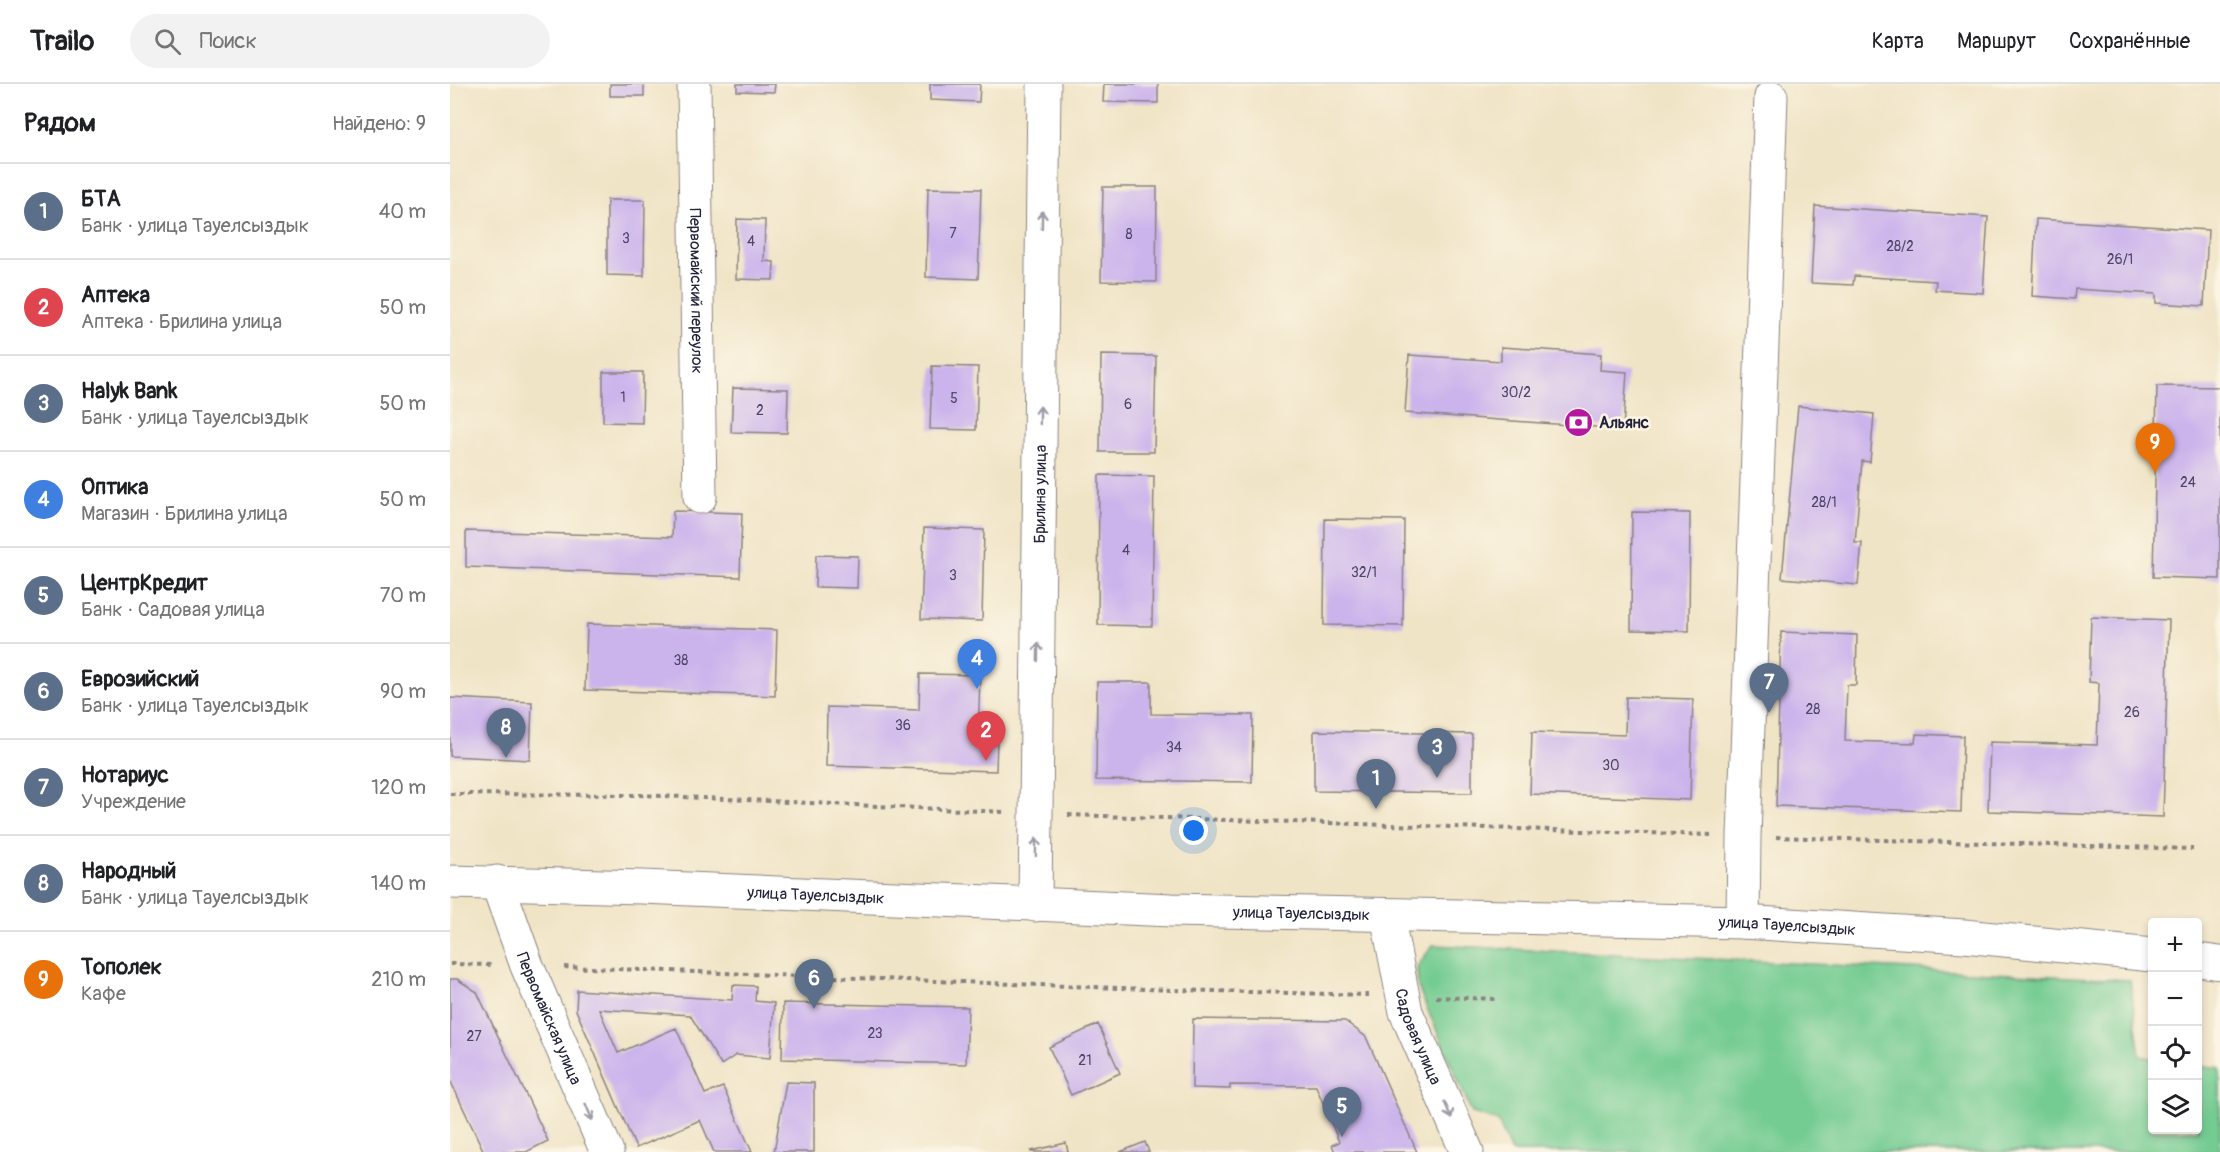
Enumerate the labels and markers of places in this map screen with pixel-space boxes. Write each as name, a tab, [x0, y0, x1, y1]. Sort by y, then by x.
bank icon: Альянс	[1562, 406, 1594, 438]
place label: Альянс	[1599, 413, 1649, 433]
pin: 9	[2136, 424, 2174, 473]
pin: 4	[958, 640, 996, 689]
pin: 7	[1750, 664, 1788, 713]
pin: 8	[486, 708, 526, 758]
pin: 2	[966, 712, 1006, 761]
pin: 3	[1418, 728, 1456, 778]
pin: 1	[1356, 760, 1396, 809]
pin: 6	[794, 960, 834, 1009]
pin: 5	[1322, 1088, 1362, 1137]

